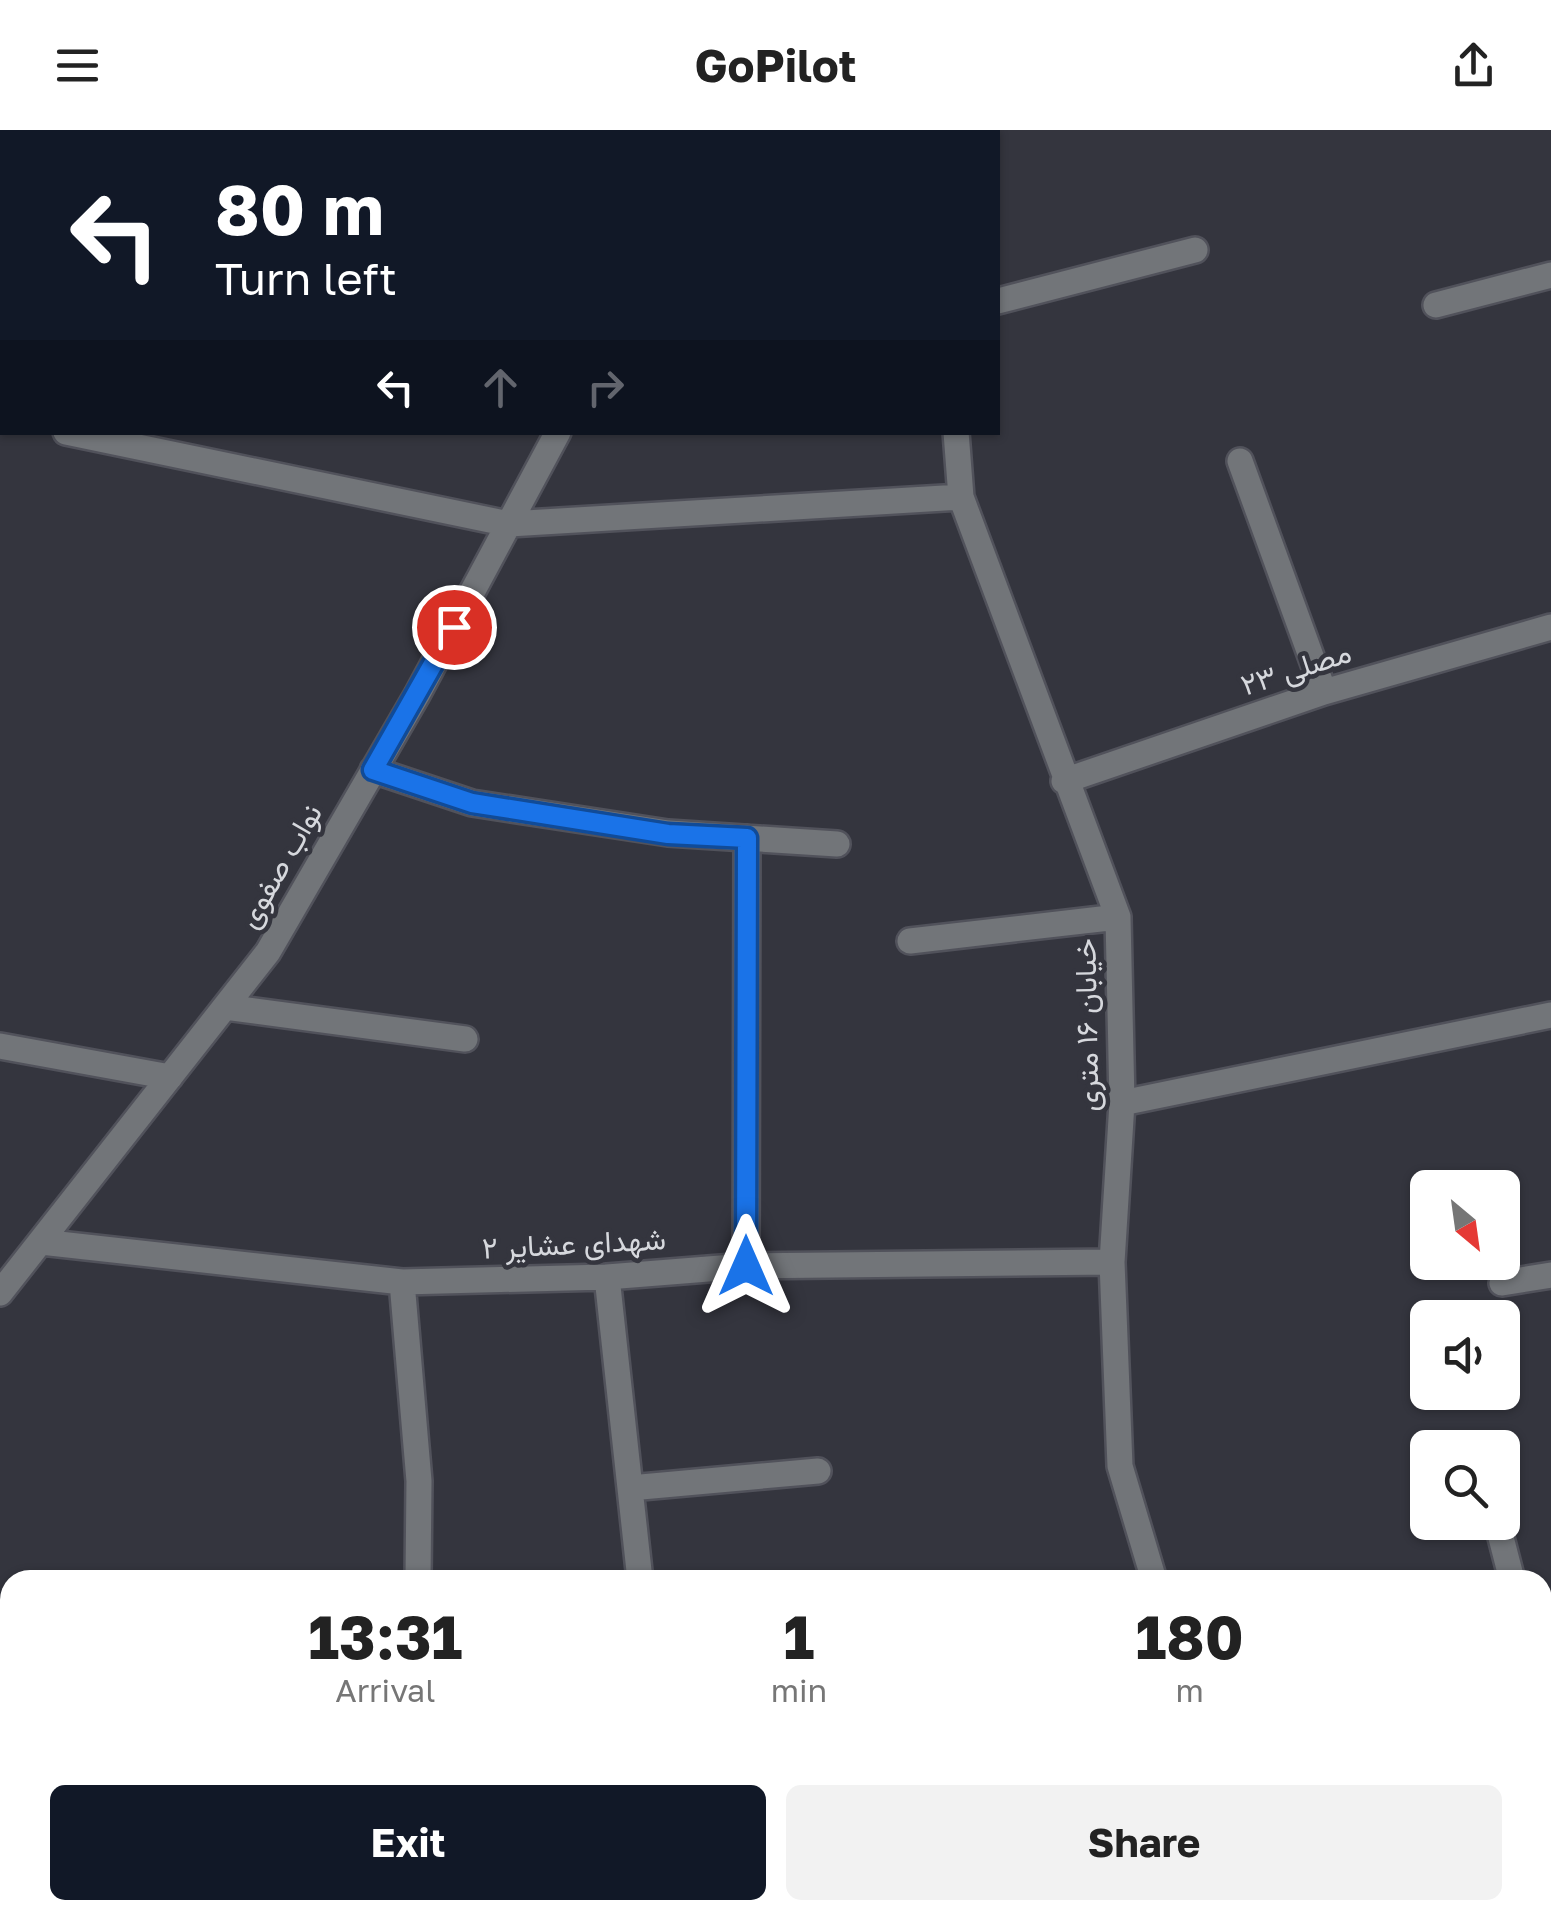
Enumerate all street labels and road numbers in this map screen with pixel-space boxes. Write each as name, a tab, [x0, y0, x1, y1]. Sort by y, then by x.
street label: مصلی ۲۳	[1236, 633, 1356, 704]
street label: نواب صفوی	[229, 797, 330, 934]
street label: خیابان ۱۶ متری	[1066, 938, 1107, 1112]
street label: شهدای عشایر ۲	[481, 1220, 667, 1267]

